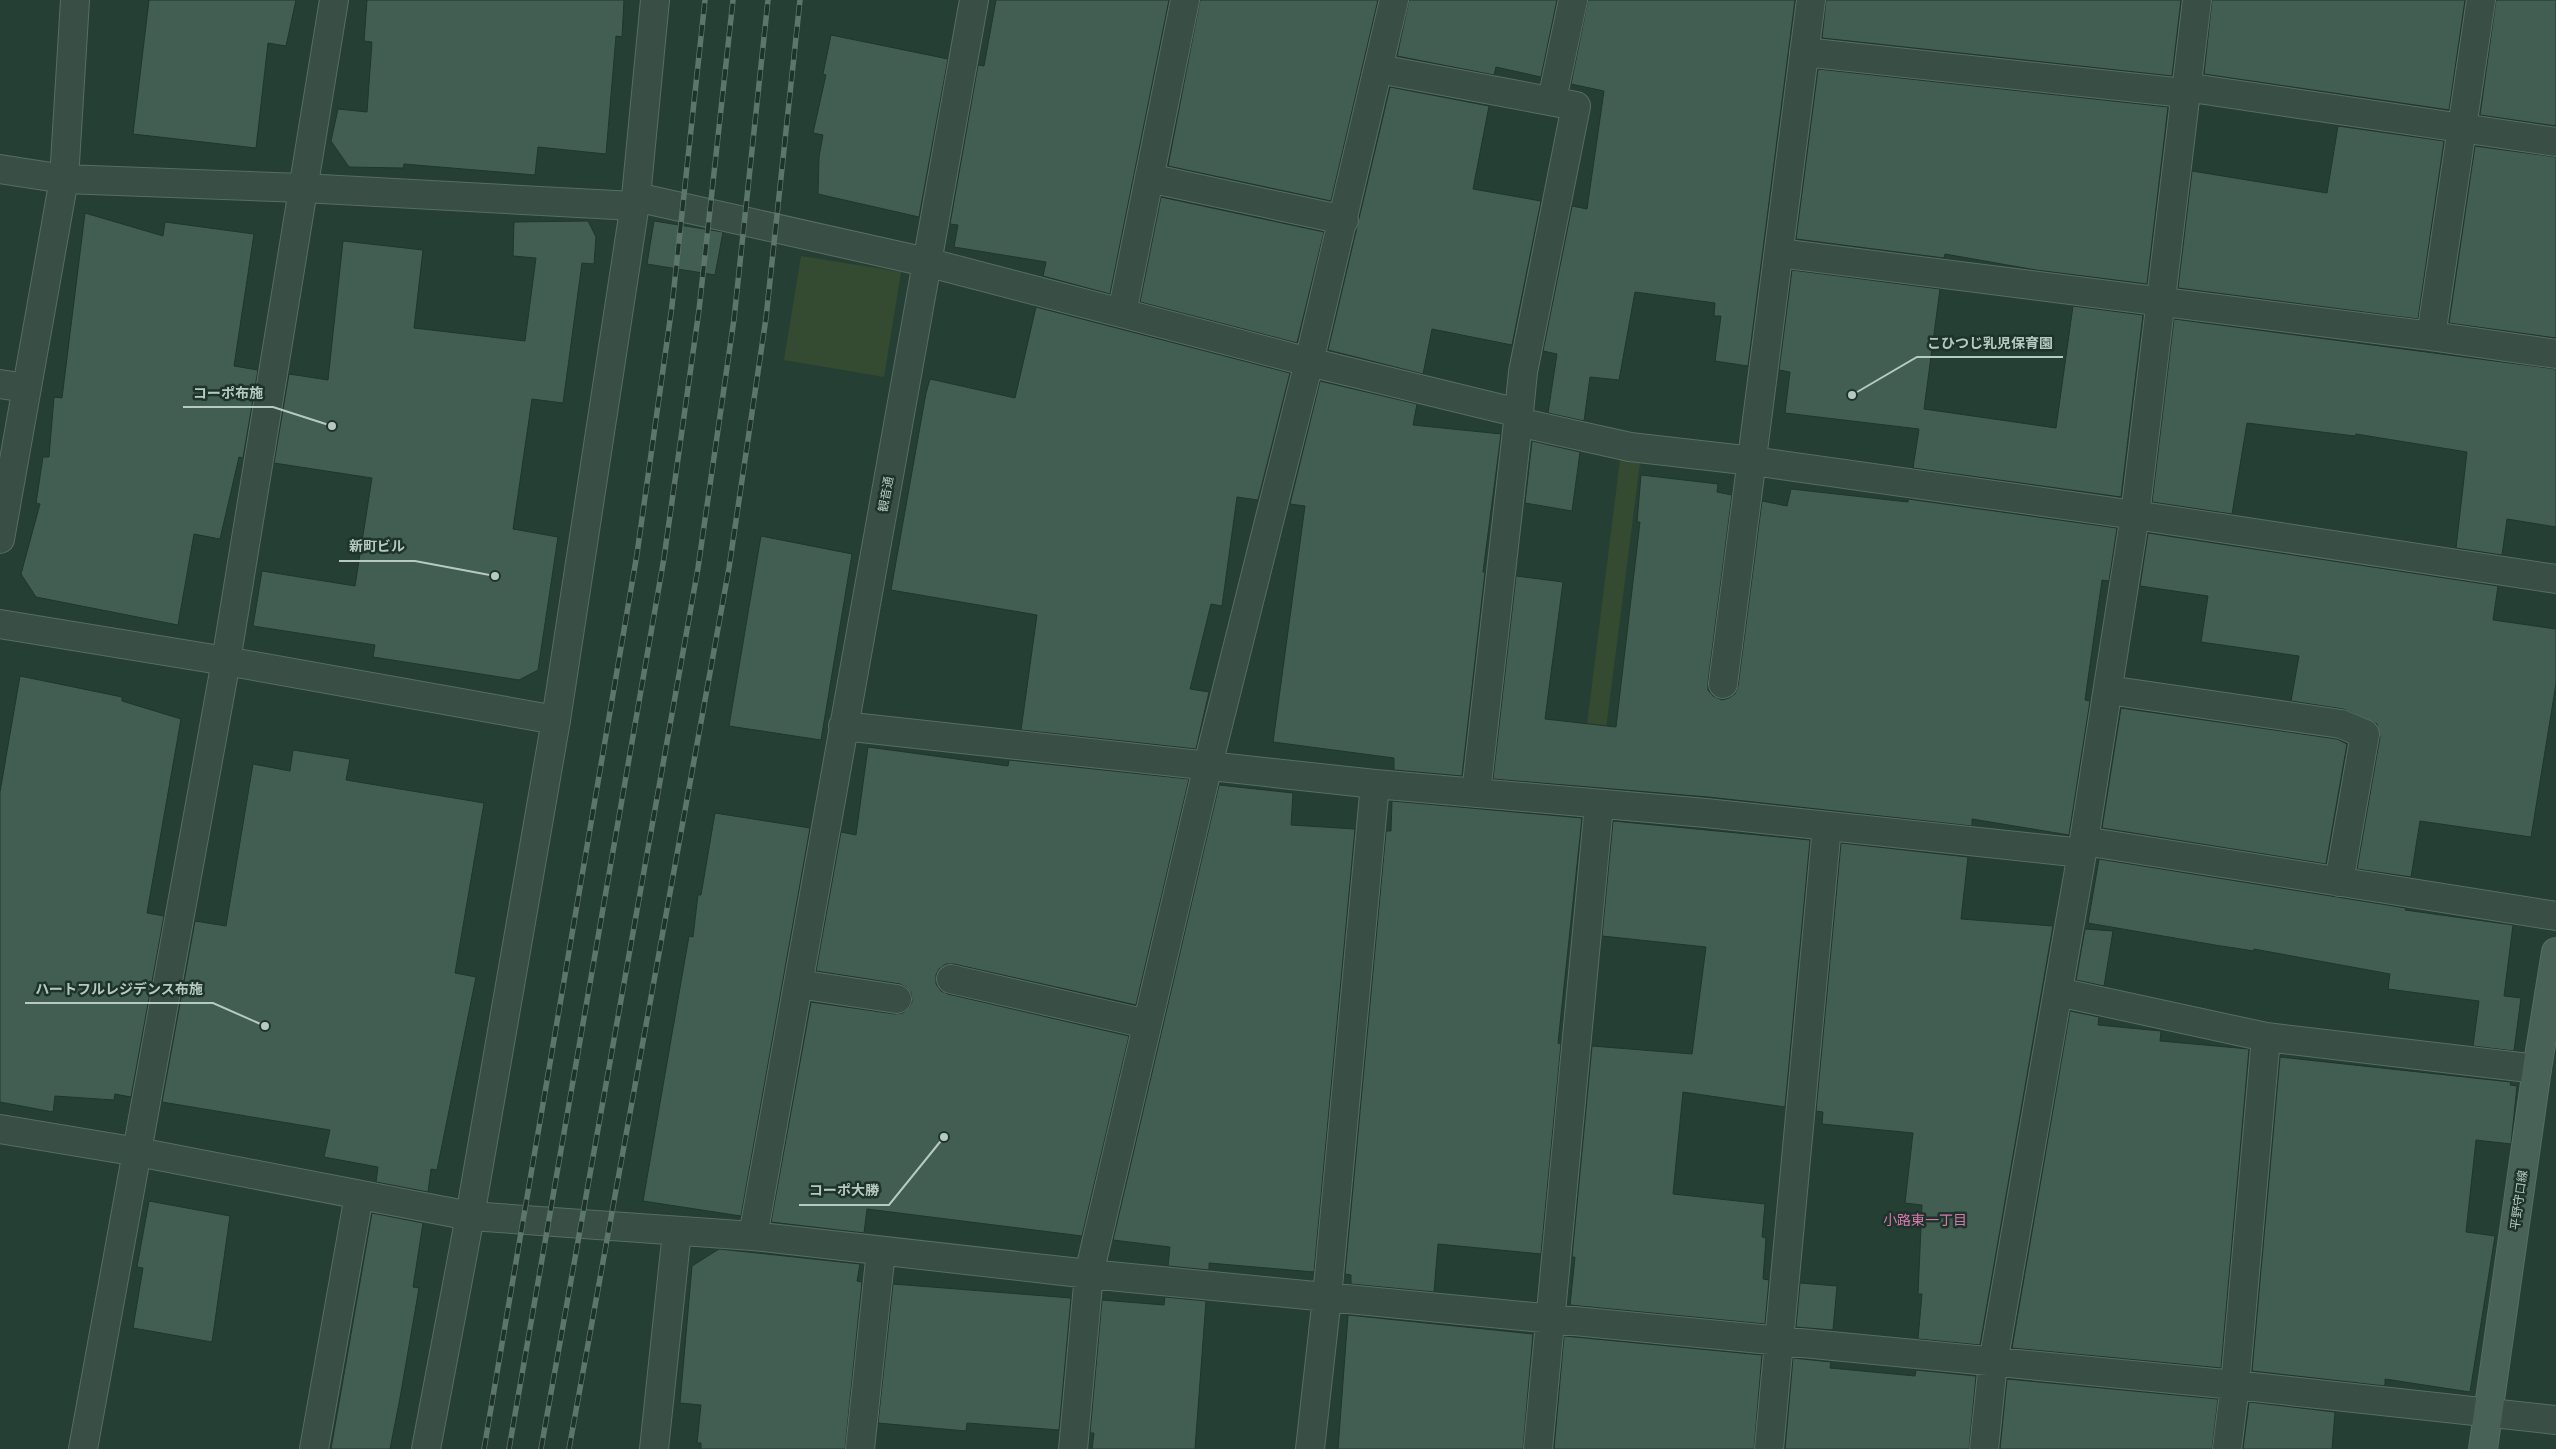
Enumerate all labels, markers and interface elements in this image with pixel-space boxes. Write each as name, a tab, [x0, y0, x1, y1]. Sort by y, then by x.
callout: こひつじ乳児保育園	[1917, 328, 2063, 357]
text: こひつじ乳児保育園	[1927, 334, 2053, 351]
callout: コーポ布施	[183, 378, 273, 407]
text: コーポ布施	[193, 384, 263, 401]
street label: 観音通	[875, 475, 895, 513]
callout: 新町ビル	[339, 532, 415, 561]
text: 新町ビル	[349, 537, 405, 554]
callout: ハートフルレジデンス布施	[25, 974, 213, 1003]
text: ハートフルレジデンス布施	[35, 980, 203, 997]
street label: 平野守口線	[2507, 1169, 2529, 1231]
callout: コーポ大勝	[799, 1176, 889, 1205]
text: コーポ大勝	[809, 1181, 880, 1198]
district label: 小路東一丁目	[1883, 1211, 1967, 1228]

